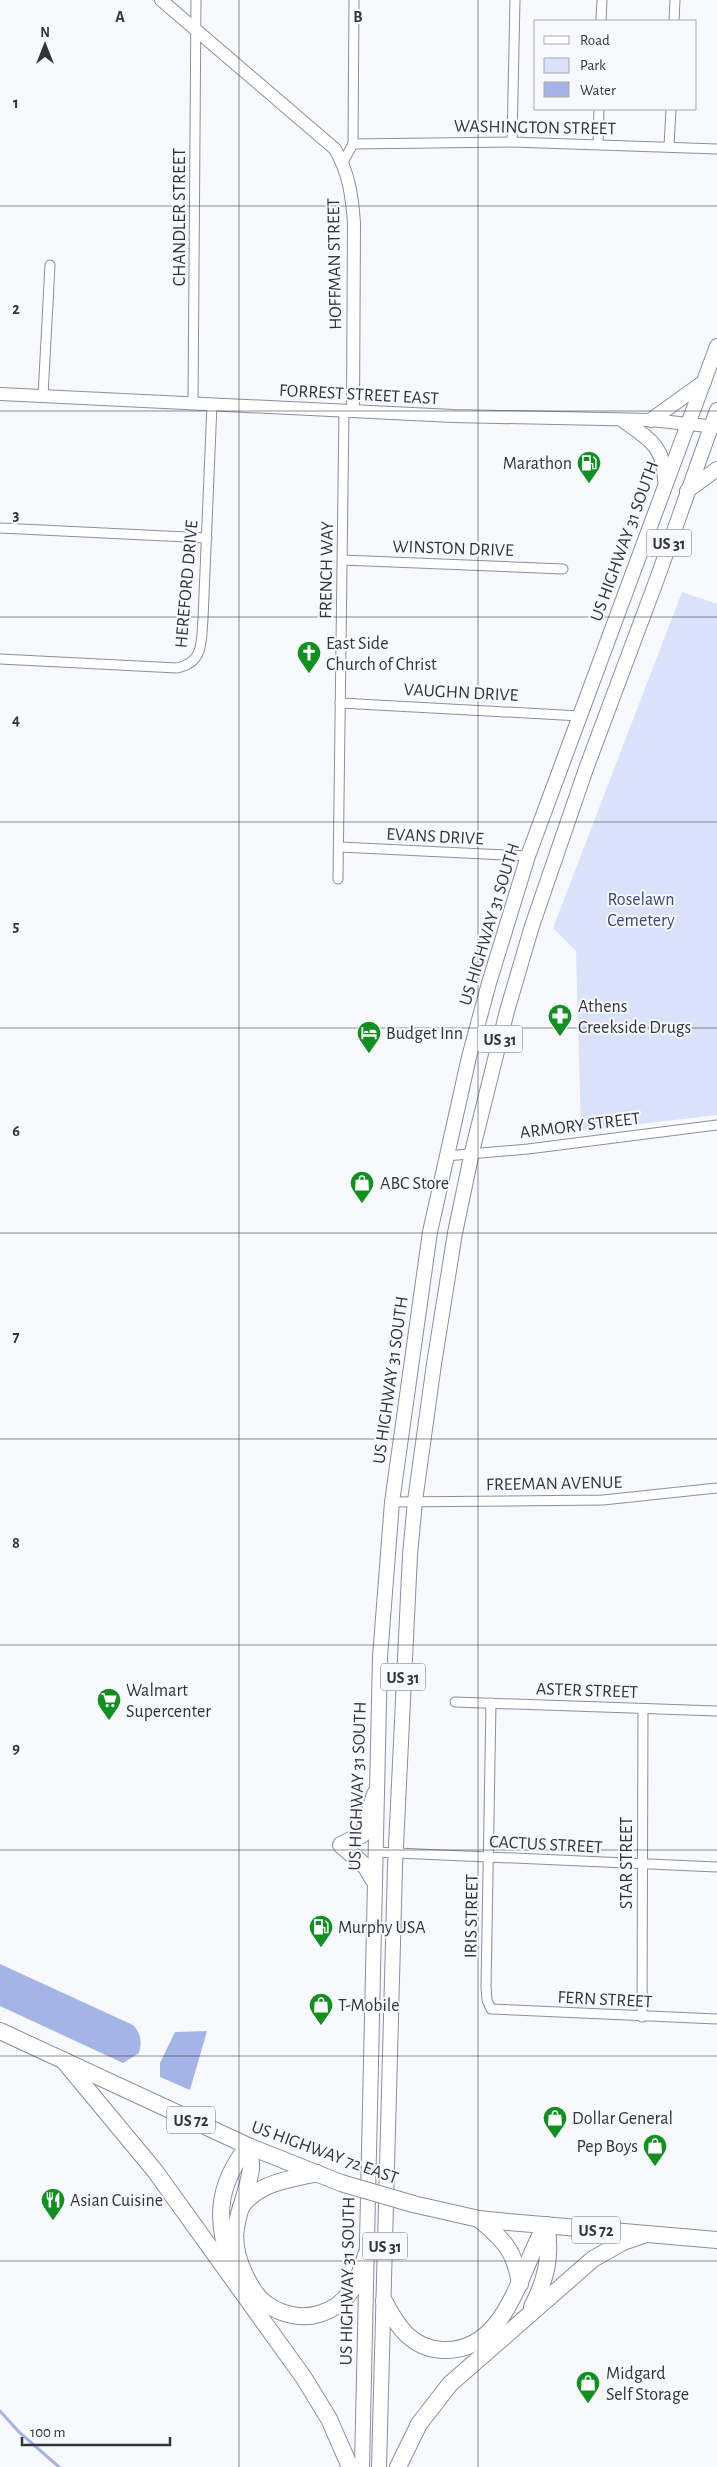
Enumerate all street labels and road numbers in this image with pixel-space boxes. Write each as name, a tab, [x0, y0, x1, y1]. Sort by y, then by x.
street label: WASHINGTON STREET	[454, 118, 617, 138]
street label: CHANDLER STREET	[171, 148, 189, 286]
street label: HOFFMAN STREET	[325, 198, 345, 330]
street label: FORREST STREET EAST	[279, 382, 440, 408]
street label: US HIGHWAY 31 SOUTH	[588, 459, 662, 624]
street label: HEREFORD DRIVE	[172, 519, 202, 649]
street label: FRENCH WAY	[317, 520, 337, 619]
road number: US 31	[646, 530, 692, 556]
street label: WINSTON DRIVE	[392, 538, 514, 560]
street label: VAUGHN DRIVE	[403, 681, 519, 705]
street label: EVANS DRIVE	[386, 825, 484, 849]
street label: US HIGHWAY 31 SOUTH	[457, 841, 523, 1008]
road number: US 31	[478, 1026, 522, 1052]
street label: ARMORY STREET	[519, 1110, 642, 1142]
street label: US HIGHWAY 31 SOUTH	[370, 1295, 412, 1465]
street label: FREEMAN AVENUE	[486, 1474, 623, 1494]
road number: US 31	[380, 1664, 426, 1690]
street label: ASTER STREET	[536, 1680, 639, 1702]
street label: US HIGHWAY 31 SOUTH	[346, 1701, 370, 1871]
street label: STAR STREET	[618, 1817, 636, 1909]
street label: CACTUS STREET	[489, 1833, 603, 1857]
street label: IRIS STREET	[462, 1874, 482, 1958]
street label: FERN STREET	[557, 1989, 653, 2011]
road number: US 72	[167, 2106, 215, 2134]
street label: US HIGHWAY 72 EAST	[249, 2118, 401, 2188]
street label: US HIGHWAY 31 SOUTH	[338, 2196, 358, 2366]
road number: US 72	[572, 2216, 620, 2244]
road number: US 31	[362, 2232, 408, 2260]

